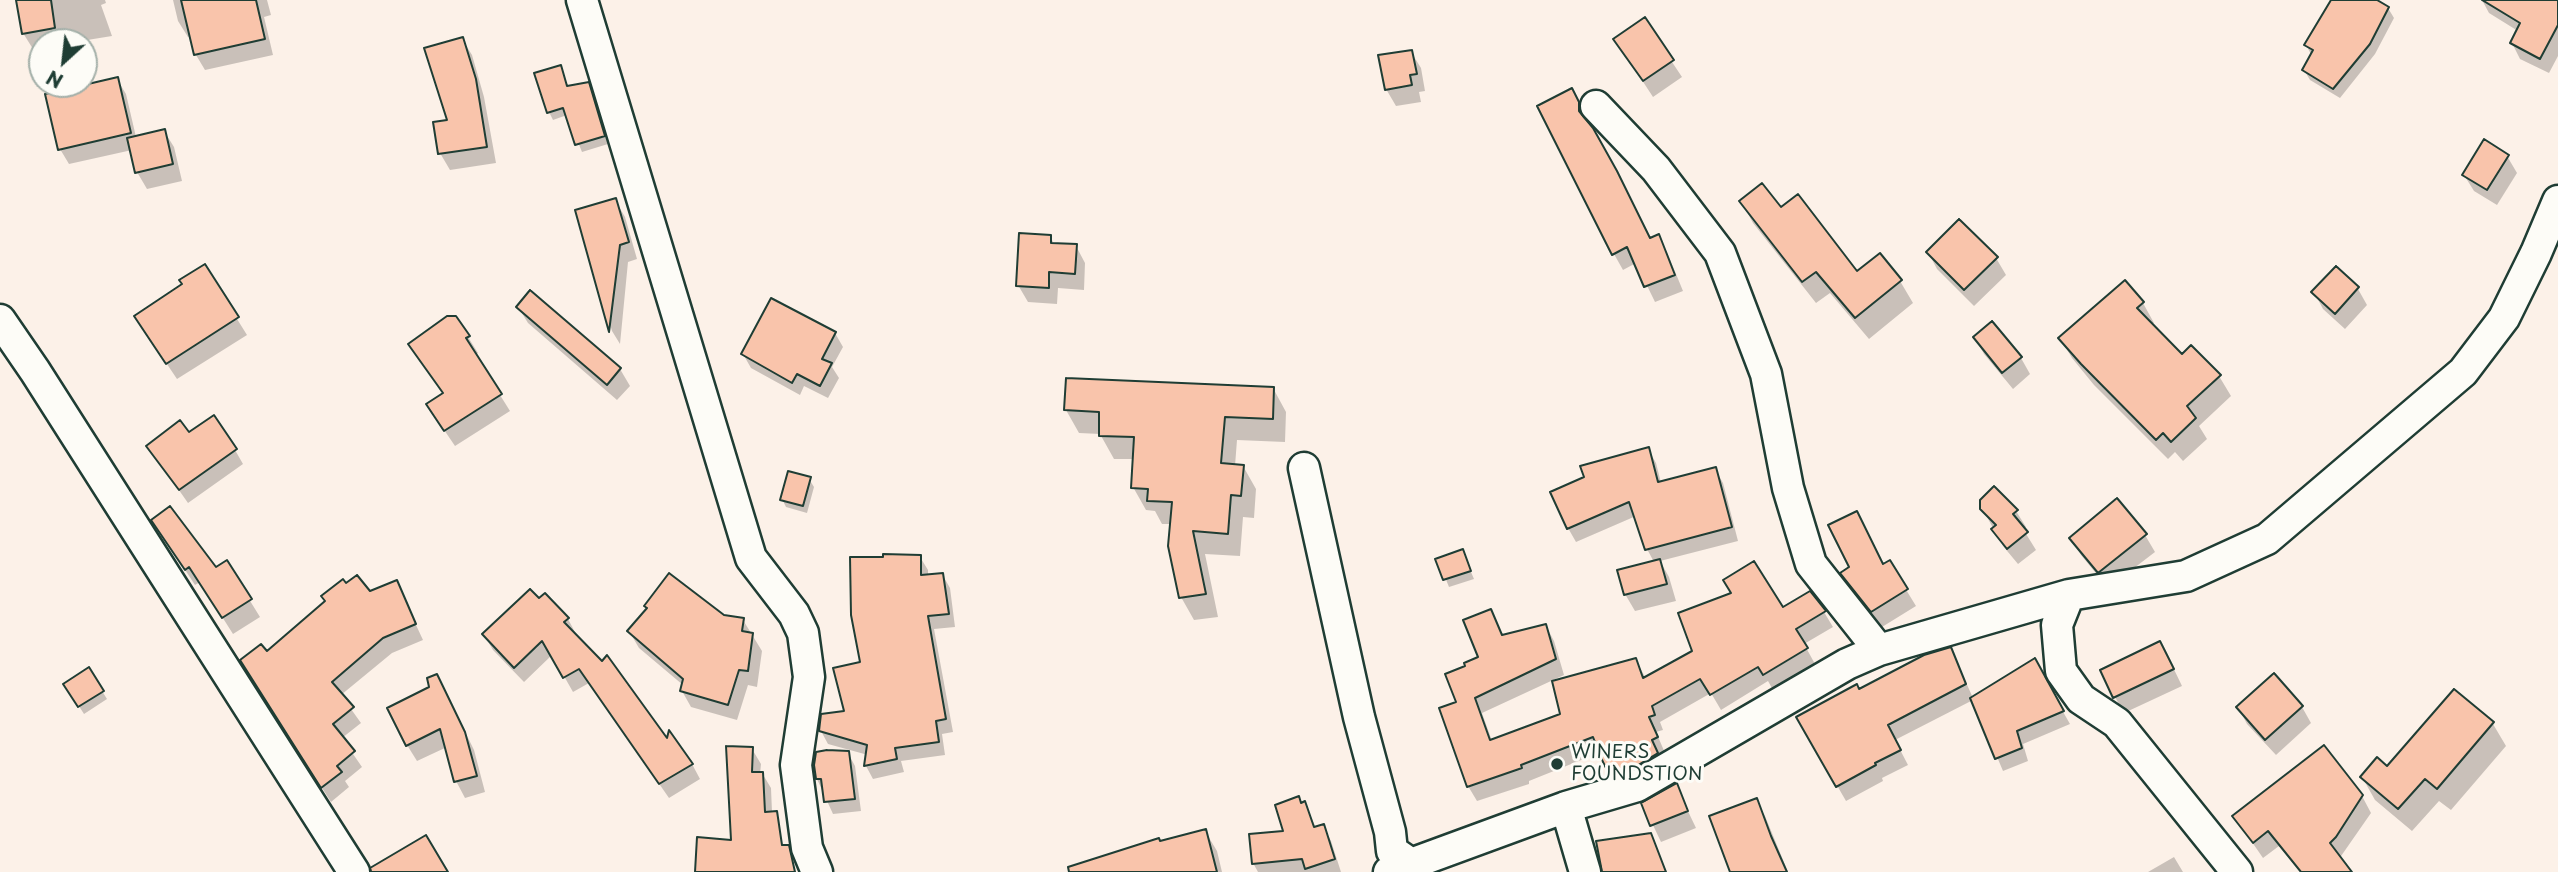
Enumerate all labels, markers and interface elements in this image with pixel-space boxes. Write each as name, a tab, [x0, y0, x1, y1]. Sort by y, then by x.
north arrow	[28, 28, 98, 98]
text: N	[41, 64, 67, 96]
place label: WINERS FOUNDSTION	[1571, 742, 1703, 786]
marker: WINERS FOUNDSTION	[1549, 756, 1565, 772]

